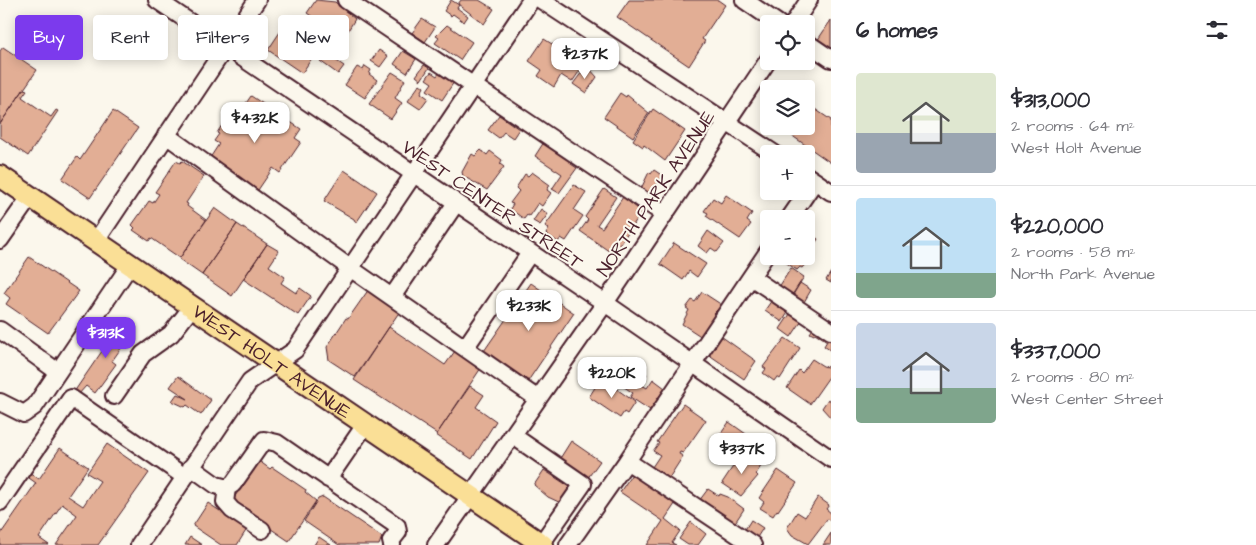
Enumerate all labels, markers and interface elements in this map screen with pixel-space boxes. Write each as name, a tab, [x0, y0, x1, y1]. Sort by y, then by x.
chip: Buy	[15, 15, 83, 60]
chip: Rent	[93, 15, 168, 60]
chip: Filters	[178, 15, 268, 60]
chip: New	[278, 15, 349, 60]
map controls	[760, 15, 815, 265]
button: locate	[760, 15, 815, 70]
text: 6 homes	[856, 16, 938, 45]
icon: filters	[1203, 16, 1231, 44]
pin: $237K	[550, 38, 620, 80]
text: $237K	[562, 43, 608, 65]
button: layers	[760, 80, 815, 135]
text: $313,000	[1011, 86, 1090, 115]
icon: home	[896, 93, 956, 153]
pin: $432K	[220, 102, 290, 144]
street label: NORTH PARK AVENUE	[590, 105, 722, 282]
text: $432K	[232, 107, 278, 129]
text: 2 rooms · 64 m²	[1011, 115, 1135, 137]
street label: WEST CENTER STREET	[396, 134, 588, 276]
text: West Holt Avenue	[1011, 137, 1142, 159]
button: +	[760, 145, 815, 200]
button: −	[760, 210, 815, 265]
text: $220,000	[1011, 212, 1103, 241]
icon: home	[896, 218, 956, 278]
text: 2 rooms · 58 m²	[1011, 241, 1136, 263]
text: North Park Avenue	[1011, 263, 1155, 285]
pin: $233K	[494, 290, 564, 332]
text: $233K	[507, 295, 551, 317]
street label: WEST HOLT AVENUE	[186, 298, 356, 426]
pin: $313K	[71, 316, 141, 359]
text: $313K	[88, 322, 124, 344]
text: $337,000	[1011, 337, 1100, 366]
icon: home	[896, 343, 956, 403]
pin: $220K	[577, 356, 647, 399]
text: $220K	[589, 362, 636, 384]
text: 2 rooms · 80 m²	[1011, 366, 1134, 388]
text: West Center Street	[1011, 388, 1163, 410]
pin: $337K	[707, 432, 777, 475]
text: $337K	[720, 438, 764, 460]

